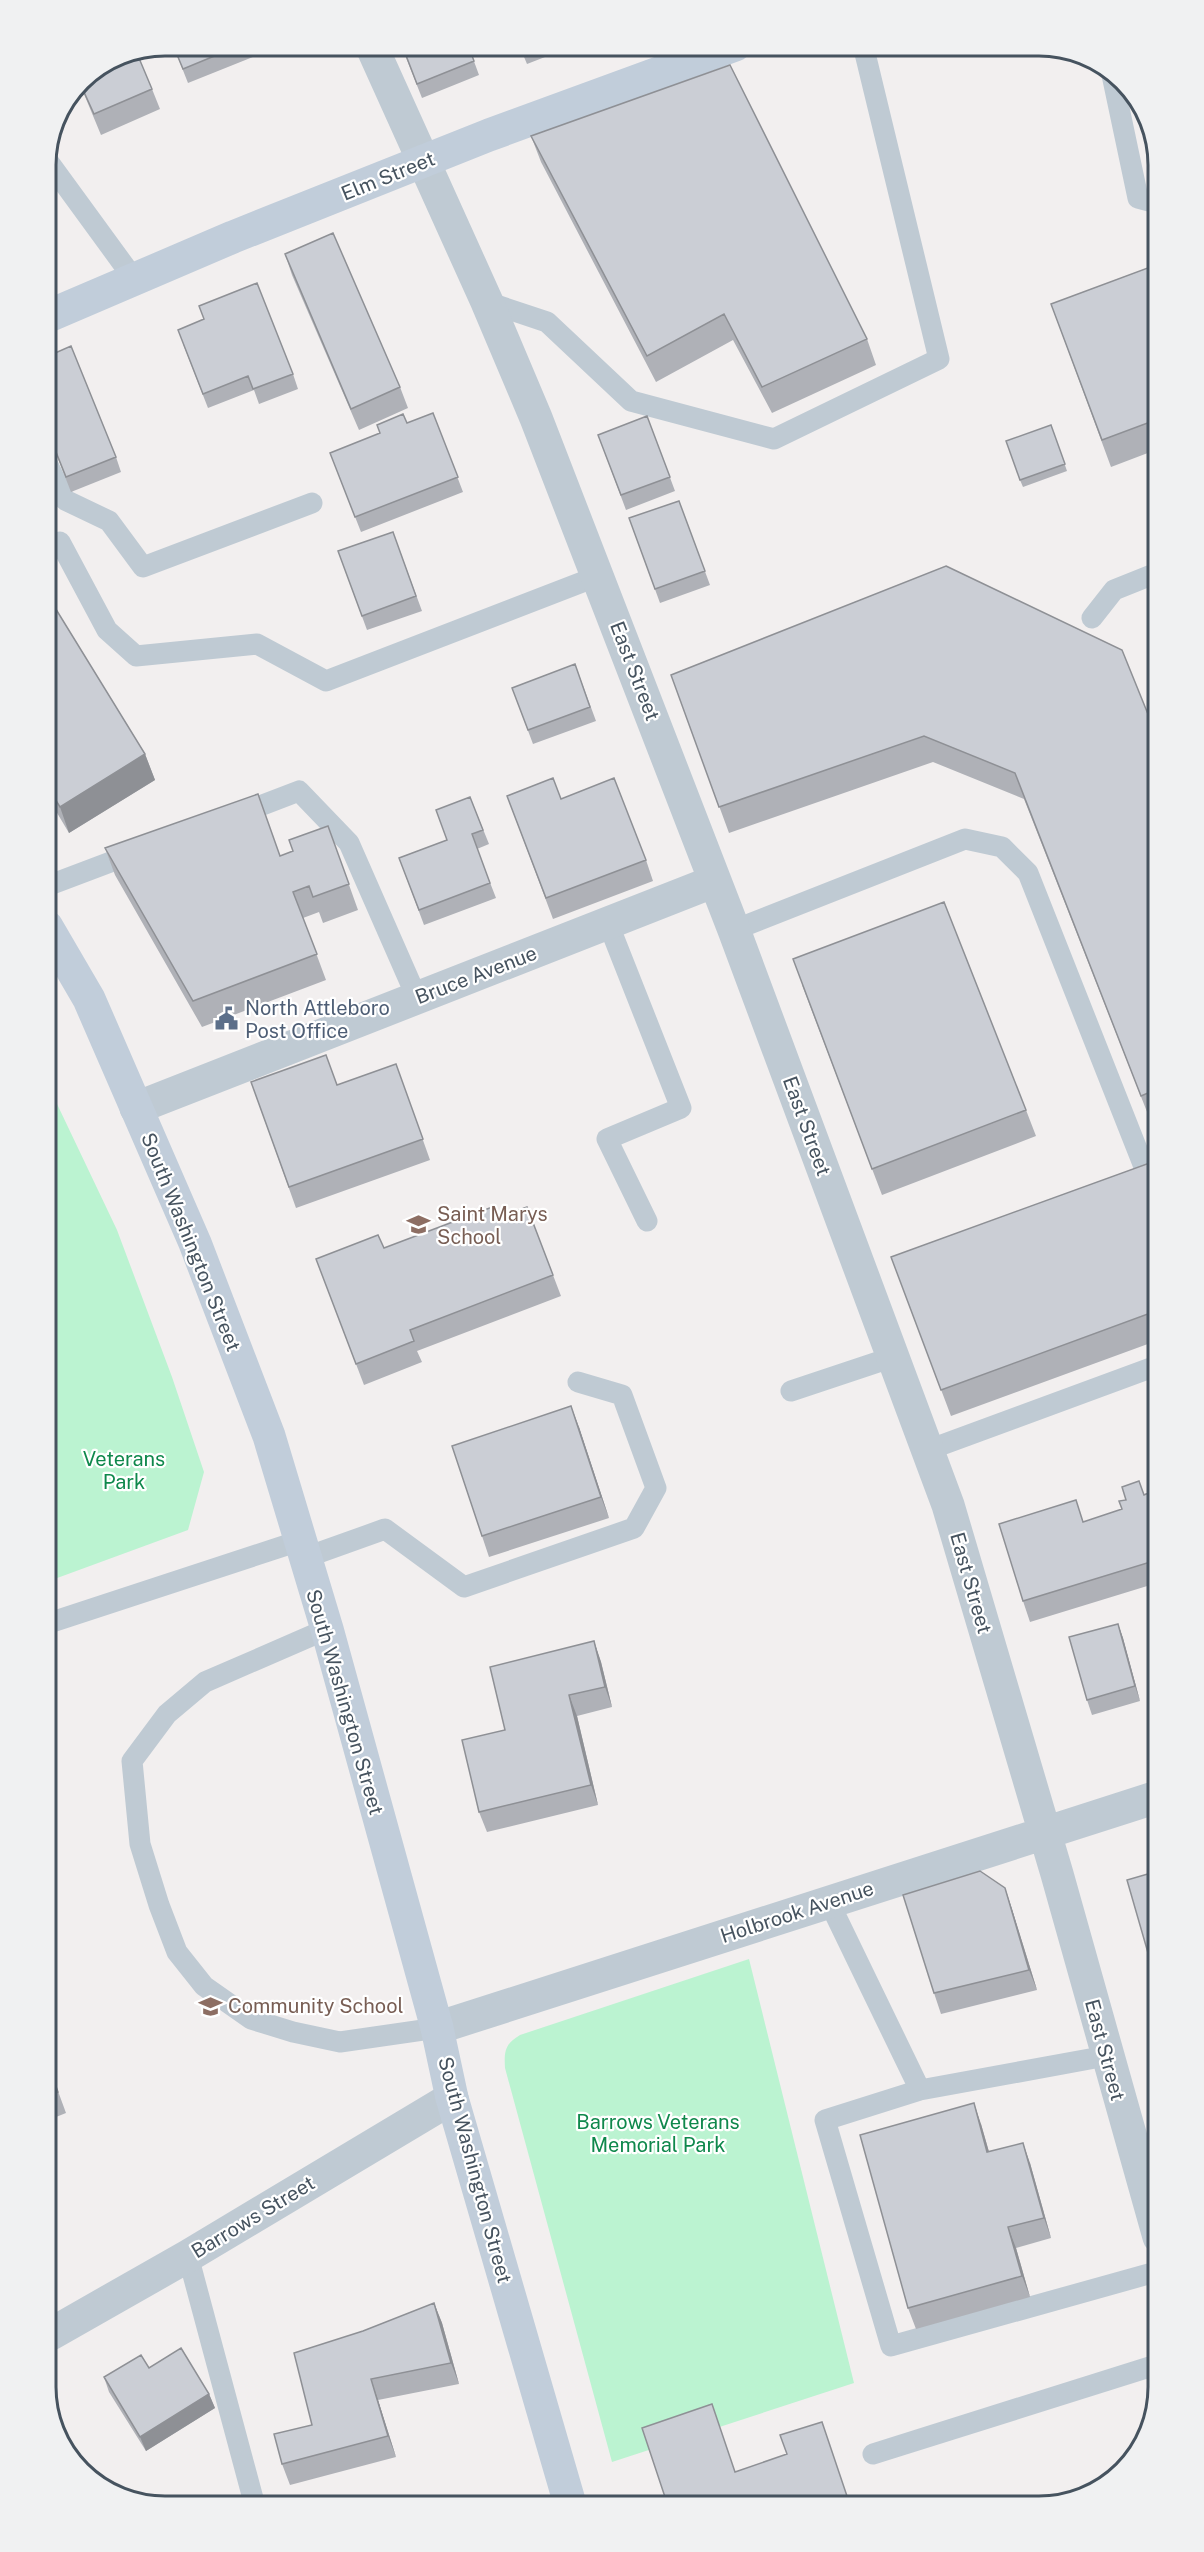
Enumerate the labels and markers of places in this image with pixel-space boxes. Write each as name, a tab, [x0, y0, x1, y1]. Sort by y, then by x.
place label: North Attleboro Post Office	[245, 996, 390, 1043]
public building icon: North Attleboro Post Office	[214, 1006, 240, 1032]
place label: Saint Marys School	[437, 1202, 548, 1249]
school or university icon: Saint Marys School	[406, 1212, 432, 1238]
school or university icon: Community School	[197, 1993, 223, 2019]
place label: Community School	[228, 1994, 404, 2018]

